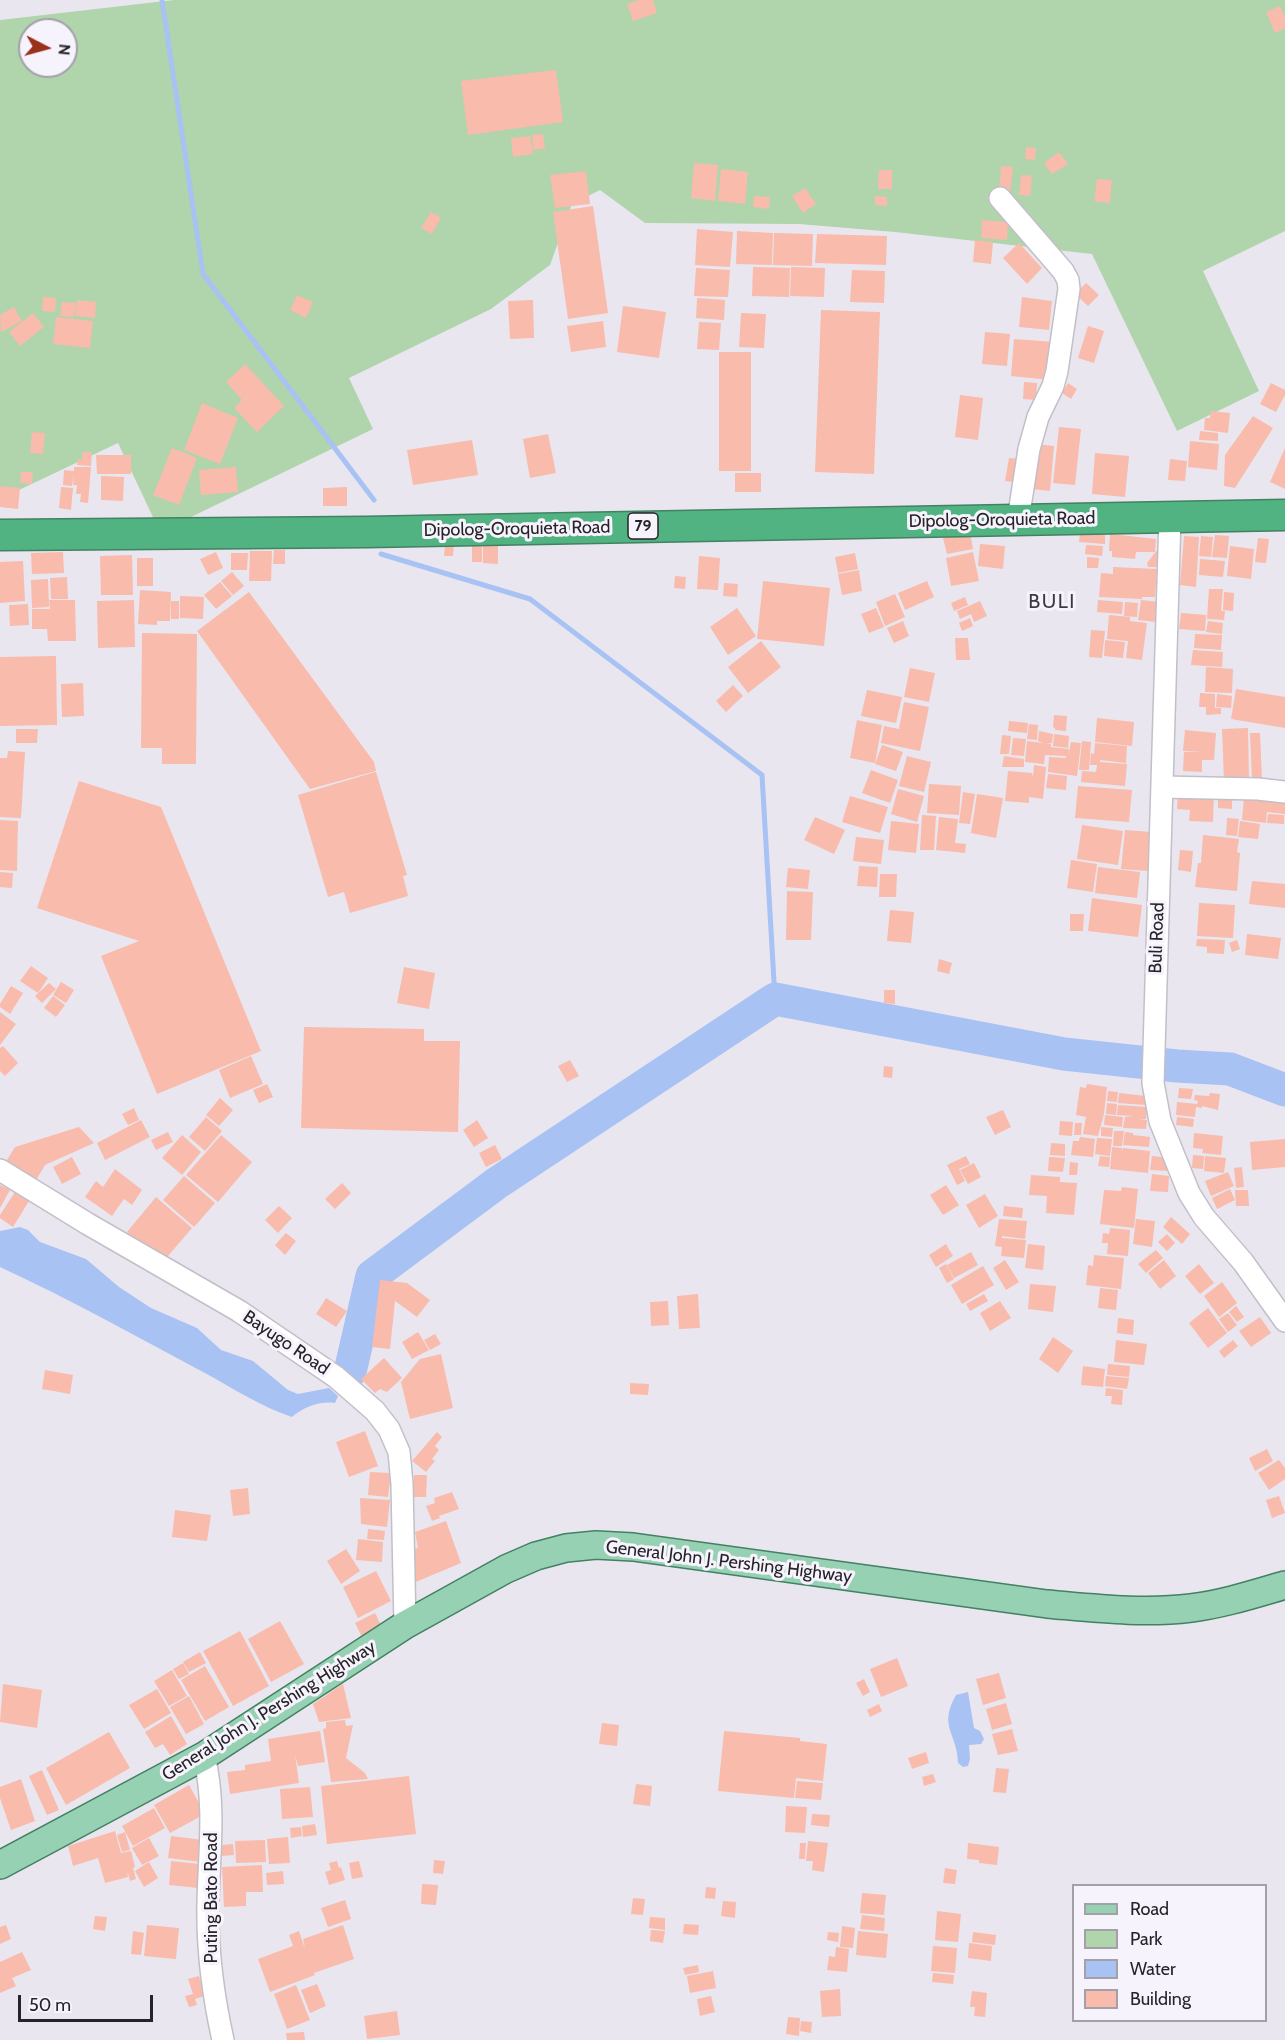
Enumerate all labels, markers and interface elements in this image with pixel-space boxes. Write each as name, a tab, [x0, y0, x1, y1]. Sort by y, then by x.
north arrow	[18, 18, 78, 78]
text: N	[54, 43, 74, 56]
street label: Dipolog-Oroquieta Road	[908, 508, 1096, 532]
road number: 79	[628, 513, 658, 539]
street label: Dipolog-Oroquieta Road	[423, 517, 611, 541]
district label: BULI	[1028, 590, 1076, 614]
street label: Buli Road	[1145, 902, 1169, 974]
street label: Bayugo Road	[239, 1306, 333, 1380]
street label: General John J. Pershing Highway	[605, 1536, 853, 1588]
street label: General John J. Pershing Highway	[158, 1636, 380, 1786]
street label: Puting Bato Road	[201, 1833, 223, 1963]
legend	[1072, 1884, 1267, 2022]
text: Road	[1130, 1898, 1169, 1920]
text: Park	[1130, 1928, 1162, 1950]
text: Water	[1130, 1958, 1176, 1980]
scale bar	[21, 1983, 156, 2021]
text: Building	[1130, 1988, 1191, 2010]
text: 50 m	[29, 1994, 71, 2016]

